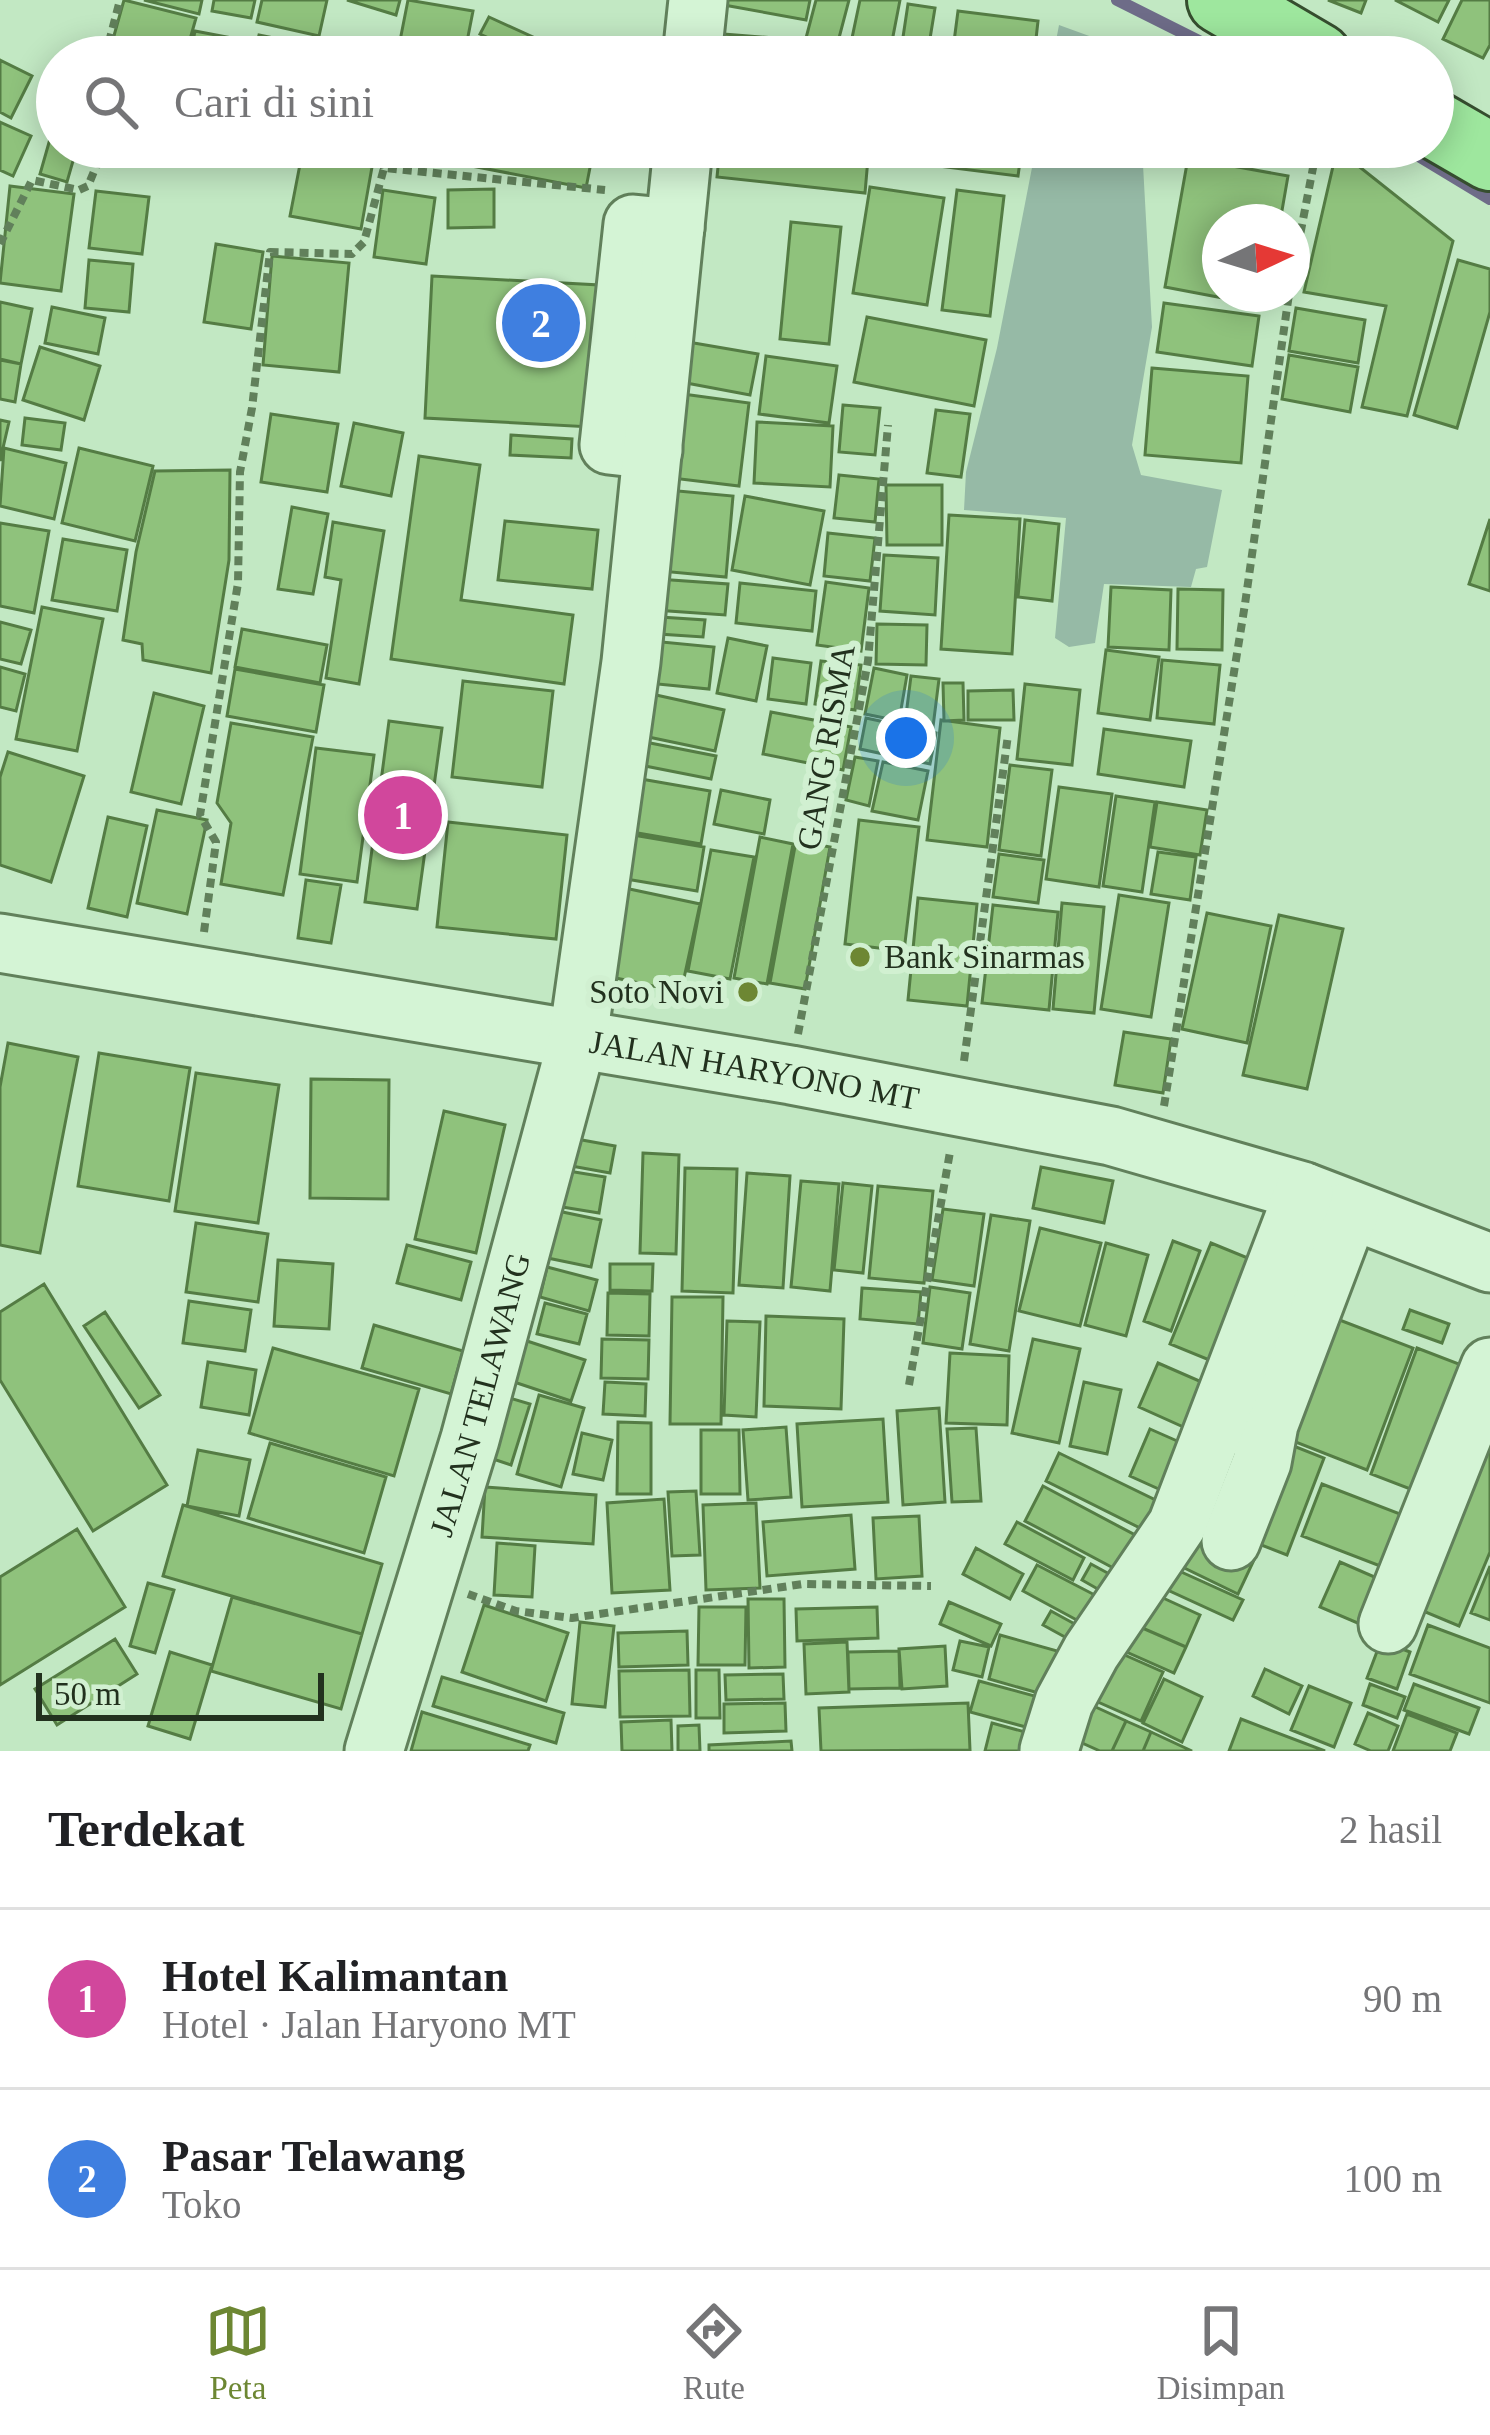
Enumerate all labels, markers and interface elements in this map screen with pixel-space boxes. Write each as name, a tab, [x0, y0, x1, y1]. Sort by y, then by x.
search box	[36, 36, 1454, 168]
icon: search	[78, 69, 144, 135]
text: Cari di sini	[174, 77, 374, 127]
north arrow	[1202, 204, 1310, 312]
pin: 2	[502, 278, 580, 368]
street label: GANG RISMA	[790, 641, 862, 853]
your location	[876, 708, 936, 768]
pin: 1	[364, 770, 442, 860]
place label: Bank Sinarmas	[884, 939, 1085, 975]
marker: Bank Sinarmas	[847, 944, 873, 970]
place label: Soto Novi	[589, 974, 724, 1010]
marker: Soto Novi	[735, 979, 761, 1005]
street label: JALAN HARYONO MT	[587, 1024, 922, 1117]
street label: JALAN TELAWANG	[423, 1249, 537, 1541]
scale bar	[36, 1667, 324, 1720]
text: 50 m	[54, 1676, 121, 1712]
text: Terdekat	[48, 1801, 244, 1857]
text: 2 hasil	[1339, 1808, 1442, 1851]
text: Hotel Kalimantan	[162, 1951, 508, 2001]
text: 1	[77, 1977, 97, 2020]
text: 90 m	[1363, 1977, 1442, 2020]
text: Hotel · Jalan Haryono MT	[162, 2003, 576, 2046]
text: Pasar Telawang	[162, 2131, 465, 2181]
text: 2	[77, 2157, 97, 2200]
text: 100 m	[1343, 2157, 1442, 2200]
text: Toko	[162, 2183, 242, 2226]
tab: Peta	[205, 2298, 271, 2407]
tab: Rute	[681, 2298, 747, 2407]
tab: Disimpan	[1157, 2298, 1285, 2407]

